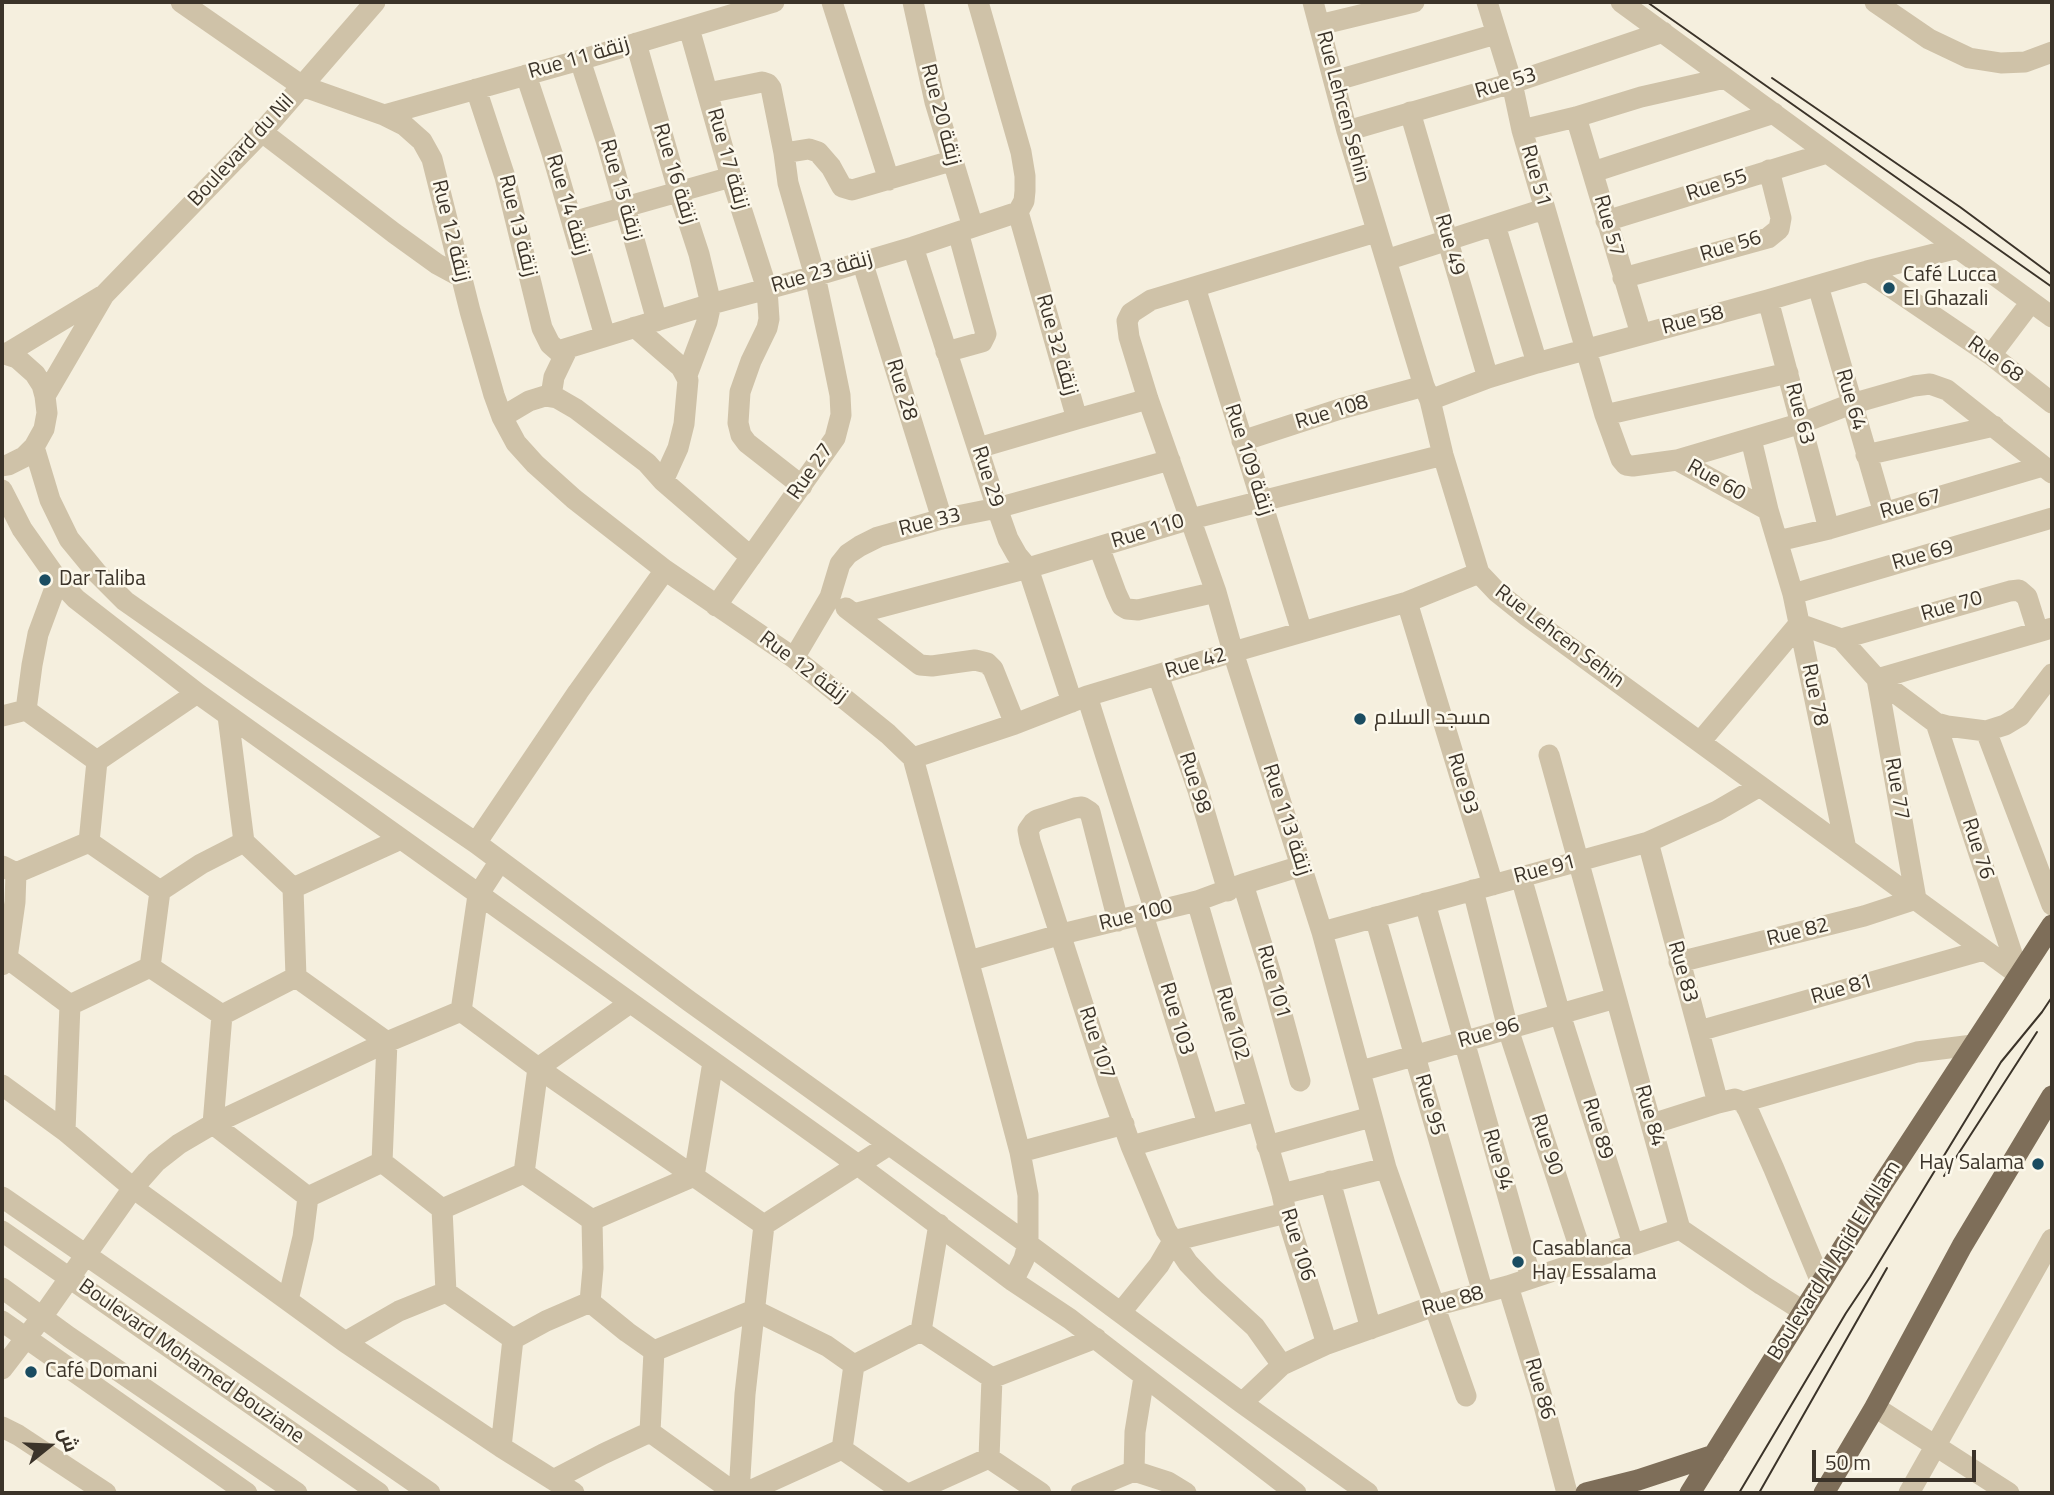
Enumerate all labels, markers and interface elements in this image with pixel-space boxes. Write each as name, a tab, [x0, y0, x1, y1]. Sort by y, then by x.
street label: Rue Lehcen Sehin	[1310, 29, 1374, 185]
street label: Rue 11 زنقة	[526, 33, 632, 85]
street label: Rue 20 زنقة	[914, 61, 966, 169]
street label: Rue 53	[1472, 63, 1540, 105]
street label: Boulevard du Nil	[184, 90, 300, 212]
street label: Rue 17 زنقة	[701, 106, 753, 212]
street label: Rue 16 زنقة	[647, 121, 701, 227]
street label: Rue 15 زنقة	[594, 137, 646, 243]
street label: Rue 51	[1514, 142, 1556, 210]
street label: Rue 14 زنقة	[540, 152, 594, 258]
street label: Rue 55	[1683, 164, 1751, 208]
street label: Rue 13 زنقة	[492, 172, 542, 280]
street label: Rue 12 زنقة	[425, 177, 475, 285]
street label: Rue 57	[1587, 192, 1629, 260]
street label: Rue 49	[1428, 211, 1470, 279]
street label: Rue 56	[1697, 226, 1765, 268]
street label: Rue 23 زنقة	[769, 247, 875, 299]
place label: Café Lucca El Ghazali	[1903, 263, 1997, 313]
marker: Café Lucca El Ghazali	[1881, 280, 1897, 296]
street label: Rue 32 زنقة	[1030, 292, 1082, 398]
street label: Rue 58	[1659, 301, 1727, 341]
street label: Rue 68	[1962, 331, 2028, 389]
street label: Rue 28	[880, 356, 922, 424]
street label: Rue 64	[1829, 366, 1871, 434]
street label: Rue 63	[1779, 380, 1819, 448]
street label: Rue 108	[1293, 390, 1371, 436]
street label: Rue 109 زنقة	[1218, 401, 1278, 519]
street label: Rue 27	[783, 439, 839, 505]
street label: Rue 29	[965, 443, 1009, 511]
street label: Rue 60	[1682, 455, 1750, 507]
street label: Rue 67	[1877, 484, 1945, 526]
street label: Rue 33	[896, 503, 964, 543]
street label: Rue 110	[1109, 509, 1187, 555]
street label: Rue 69	[1889, 535, 1957, 577]
place label: Dar Taliba	[59, 567, 146, 593]
marker: Dar Taliba	[37, 572, 53, 588]
street label: Rue Lehcen Sehin	[1489, 580, 1629, 694]
street label: Rue 70	[1918, 586, 1986, 628]
street label: Rue 12 زنقة	[754, 627, 852, 709]
street label: Rue 42	[1162, 643, 1230, 685]
street label: Rue 78	[1795, 662, 1833, 728]
place label: مسجد السلام	[1374, 706, 1491, 732]
marker: مسجد السلام	[1352, 711, 1368, 727]
street label: Rue 98	[1172, 749, 1216, 817]
street label: Rue 93	[1441, 750, 1483, 818]
street label: Rue 77	[1878, 756, 1914, 822]
street label: Rue 113 زنقة	[1256, 761, 1316, 879]
street label: Rue 76	[1955, 815, 1999, 883]
street label: Rue 91	[1511, 850, 1579, 890]
street label: Rue 100	[1097, 895, 1175, 937]
street label: Rue 82	[1764, 913, 1832, 953]
street label: Rue 83	[1661, 938, 1703, 1006]
street label: Rue 101	[1251, 943, 1295, 1021]
street label: Rue 81	[1808, 969, 1876, 1011]
street label: Rue 103	[1153, 980, 1199, 1058]
street label: Rue 102	[1210, 985, 1254, 1063]
street label: Rue 107	[1073, 1004, 1119, 1082]
street label: Rue 96	[1455, 1013, 1523, 1055]
street label: Rue 95	[1408, 1071, 1450, 1139]
street label: Rue 84	[1628, 1082, 1670, 1150]
street label: Rue 89	[1576, 1095, 1618, 1163]
street label: Rue 90	[1524, 1111, 1568, 1179]
street label: Rue 94	[1476, 1126, 1518, 1194]
place label: Hay Salama	[1919, 1151, 2024, 1177]
street label: Boulevard Al Aqid El Allam	[1763, 1156, 1907, 1366]
marker: Hay Salama	[2030, 1156, 2046, 1172]
street label: Rue 106	[1274, 1206, 1320, 1284]
place label: Casablanca Hay Essalama	[1532, 1237, 1656, 1287]
marker: Casablanca Hay Essalama	[1510, 1254, 1526, 1270]
street label: Boulevard Mohamed Bouziane	[73, 1274, 309, 1450]
street label: Rue 88	[1419, 1281, 1487, 1323]
street label: Rue 86	[1518, 1355, 1560, 1423]
place label: Café Domani	[45, 1359, 158, 1385]
marker: Café Domani	[23, 1364, 39, 1380]
north arrow	[14, 1411, 84, 1481]
text: ش	[52, 1423, 87, 1455]
scale bar	[1816, 1436, 1980, 1480]
text: 50 m	[1825, 1446, 1871, 1478]

